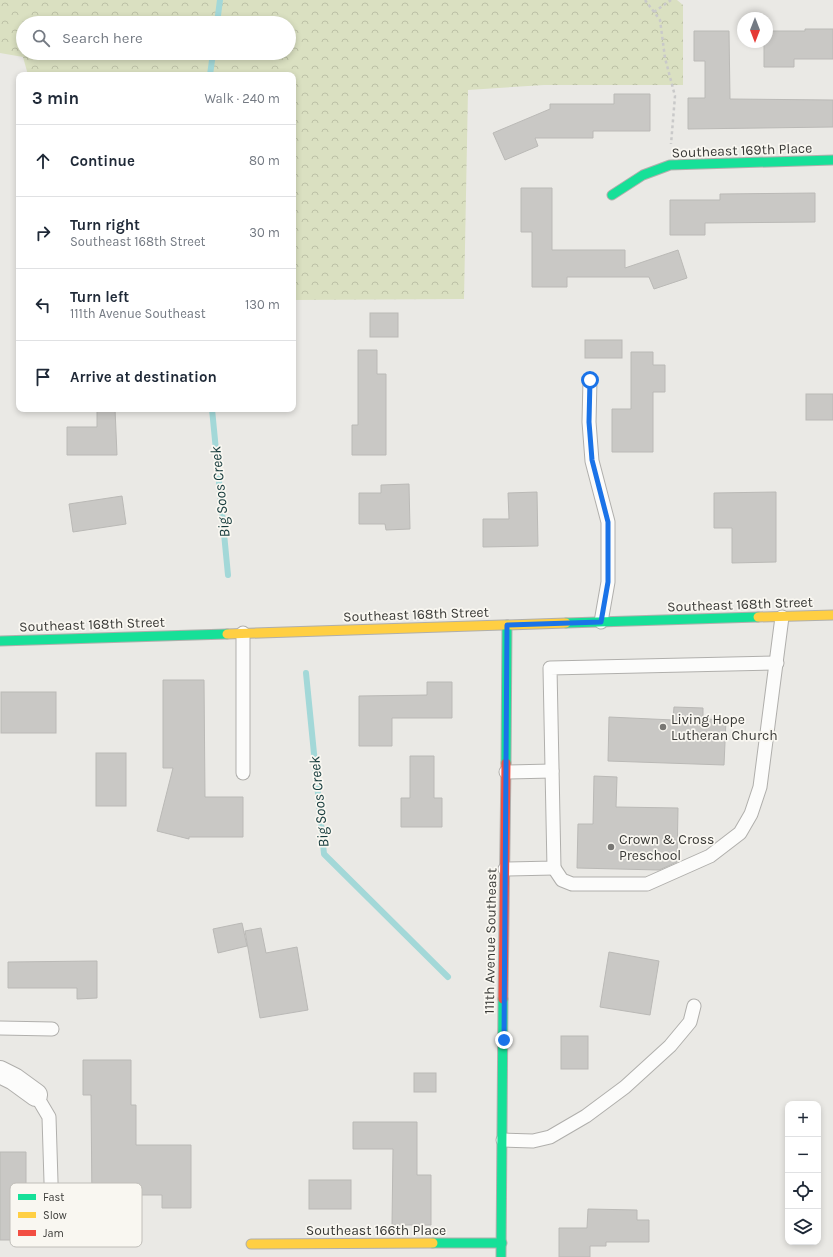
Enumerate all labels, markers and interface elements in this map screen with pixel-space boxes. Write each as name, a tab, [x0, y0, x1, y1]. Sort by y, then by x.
north arrow	[737, 12, 773, 48]
search box	[16, 16, 296, 60]
icon: search	[30, 27, 52, 49]
text: Search here	[62, 29, 143, 47]
text: 3 min	[32, 88, 79, 108]
text: Walk · 240 m	[204, 91, 280, 106]
street label: Southeast 169th Place	[671, 140, 813, 161]
icon: ahead	[32, 150, 54, 172]
text: Continue	[70, 152, 135, 170]
text: 80 m	[249, 153, 280, 168]
text: Turn right	[70, 216, 140, 234]
icon: right	[32, 222, 54, 244]
text: 30 m	[249, 225, 280, 240]
text: Southeast 168th Street	[70, 234, 205, 249]
text: Turn left	[70, 288, 129, 306]
icon: left	[32, 294, 54, 316]
text: 130 m	[245, 297, 280, 312]
text: 111th Avenue Southeast	[70, 306, 206, 321]
icon: arrive	[32, 366, 54, 388]
text: Arrive at destination	[70, 368, 217, 386]
route start	[581, 371, 599, 389]
water label: Big Soos Creek	[206, 445, 234, 538]
street label: Southeast 168th Street	[667, 593, 813, 616]
street label: Southeast 168th Street	[343, 603, 489, 626]
street label: Southeast 168th Street	[19, 613, 165, 636]
place label: Living Hope Lutheran Church	[671, 711, 778, 744]
marker: Living Hope Lutheran Church	[658, 722, 668, 732]
water label: Big Soos Creek	[305, 755, 333, 848]
place label: Crown & Cross Preschool	[619, 831, 714, 864]
marker: Crown & Cross Preschool	[606, 842, 616, 852]
street label: 111th Avenue Southeast	[481, 868, 500, 1014]
route end	[495, 1031, 513, 1049]
map controls	[785, 1101, 821, 1245]
button: +	[785, 1101, 821, 1137]
button: −	[785, 1137, 821, 1173]
button: locate	[785, 1173, 821, 1209]
legend	[10, 1183, 142, 1247]
text: Fast	[43, 1191, 64, 1204]
text: Slow	[43, 1209, 67, 1222]
button: layers	[785, 1209, 821, 1245]
street label: Southeast 166th Place	[306, 1222, 446, 1239]
text: Jam	[43, 1227, 64, 1240]

